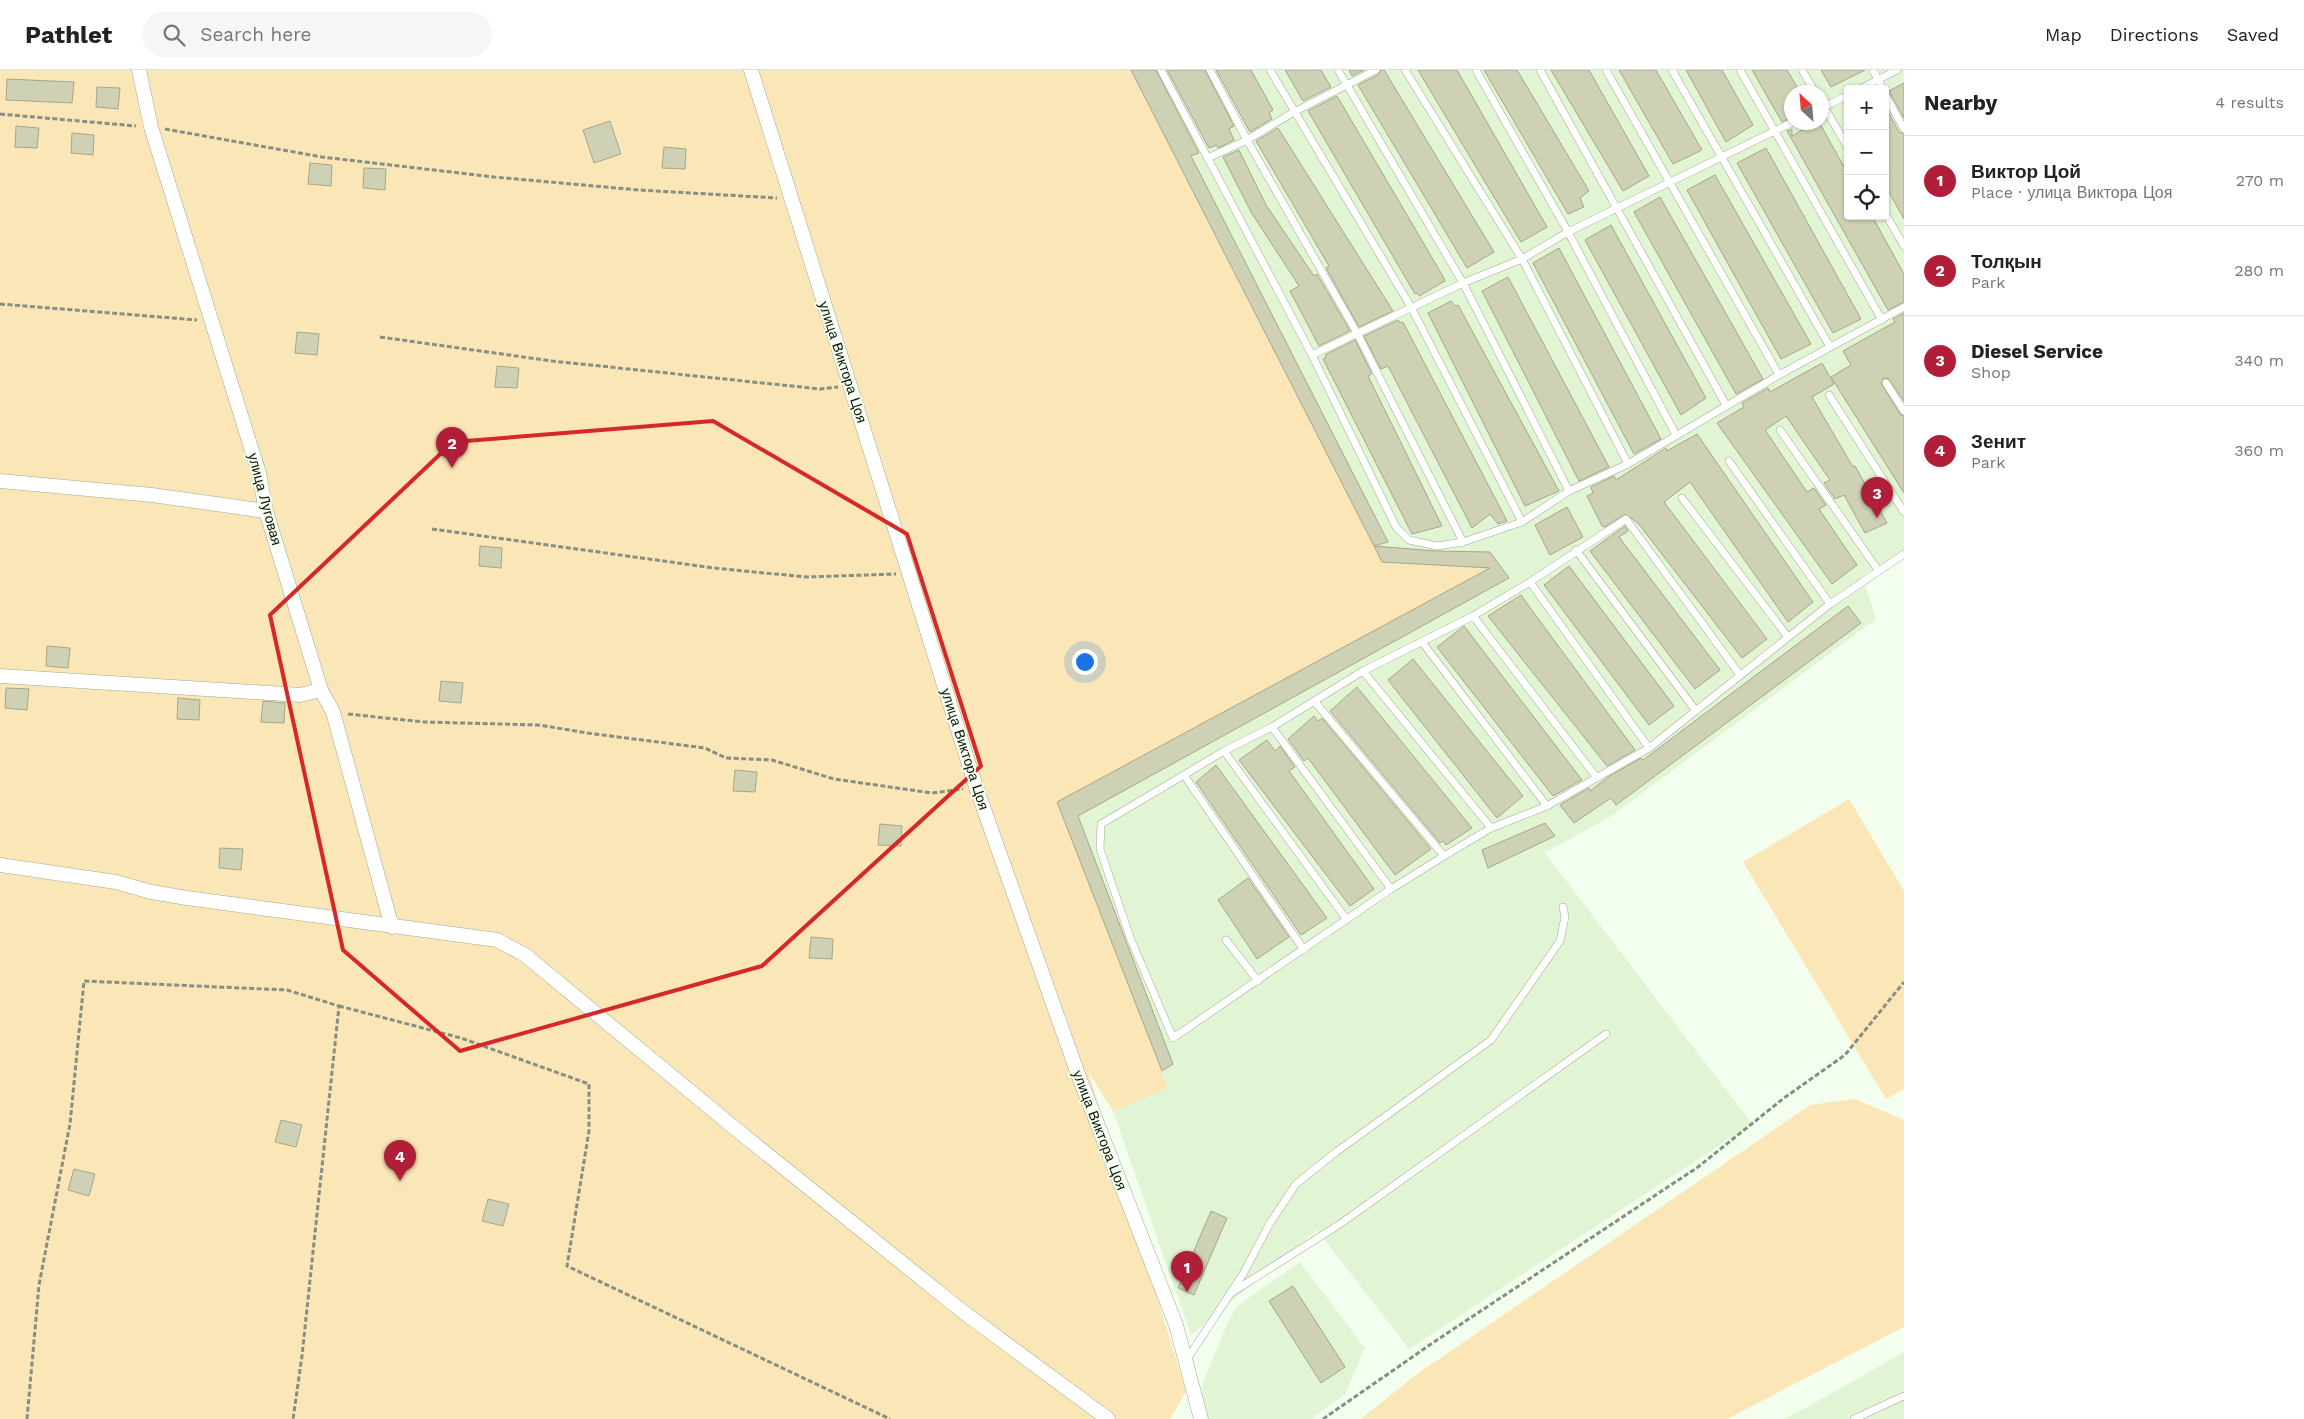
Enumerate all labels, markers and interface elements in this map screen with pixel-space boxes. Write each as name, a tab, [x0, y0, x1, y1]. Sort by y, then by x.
search box	[142, 12, 492, 57]
text: Pathlet	[25, 21, 112, 49]
icon: search	[160, 21, 188, 49]
text: Search here	[200, 23, 312, 46]
text: Map	[2045, 24, 2082, 45]
text: Directions	[2110, 24, 2199, 45]
text: Saved	[2227, 24, 2279, 45]
north arrow	[1784, 85, 1829, 130]
map controls	[1844, 85, 1889, 220]
button: +	[1844, 85, 1889, 130]
text: Nearby	[1924, 90, 1997, 115]
text: 4 results	[2215, 93, 2284, 112]
button: −	[1844, 130, 1889, 175]
text: Виктор Цой	[1971, 160, 2081, 183]
text: 1	[1937, 171, 1943, 190]
text: 270 m	[2236, 171, 2284, 190]
button: locate	[1844, 175, 1889, 220]
text: Place · улица Виктора Цоя	[1971, 183, 2172, 202]
text: Толқын	[1971, 250, 2042, 273]
text: 2	[1935, 261, 1945, 280]
text: 280 m	[2234, 261, 2284, 280]
text: Park	[1971, 273, 2005, 292]
street label: улица Виктора Цоя	[816, 299, 870, 425]
text: Diesel Service	[1971, 340, 2103, 363]
text: 3	[1935, 351, 1945, 370]
text: 340 m	[2234, 351, 2284, 370]
text: Shop	[1971, 363, 2011, 382]
pin: 2	[436, 427, 468, 468]
text: Зенит	[1971, 430, 2026, 453]
text: 4	[1935, 441, 1945, 460]
text: 360 m	[2234, 441, 2284, 460]
street label: улица Луговая	[245, 451, 285, 547]
text: Park	[1971, 453, 2005, 472]
pin: 3	[1861, 477, 1893, 518]
your location	[1072, 649, 1098, 675]
street label: улица Виктора Цоя	[938, 686, 992, 812]
street label: улица Виктора Цоя	[1070, 1068, 1130, 1192]
pin: 4	[384, 1140, 416, 1181]
pin: 1	[1171, 1251, 1203, 1292]

